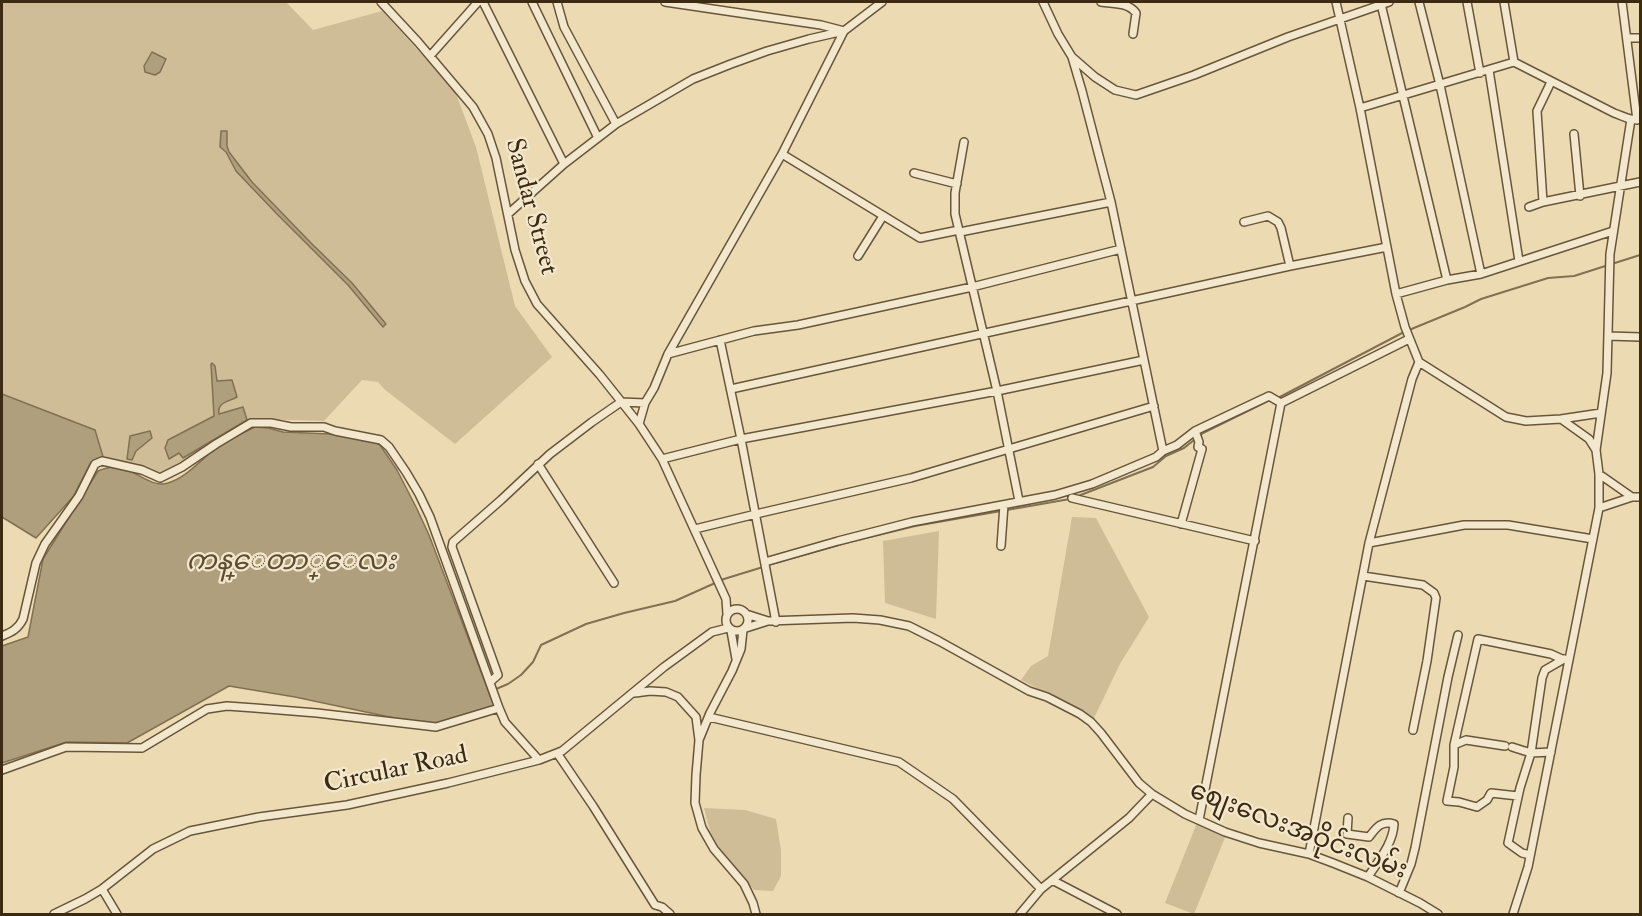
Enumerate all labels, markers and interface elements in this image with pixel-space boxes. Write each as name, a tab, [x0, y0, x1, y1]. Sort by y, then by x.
street label: Sandar Street	[497, 135, 563, 279]
water label: ကန္ေတာ္ေလး	[186, 547, 396, 579]
street label: Circular Road	[321, 741, 471, 801]
street label: စျေးလေးအဝိုင်းလမ်း	[1185, 776, 1411, 888]

